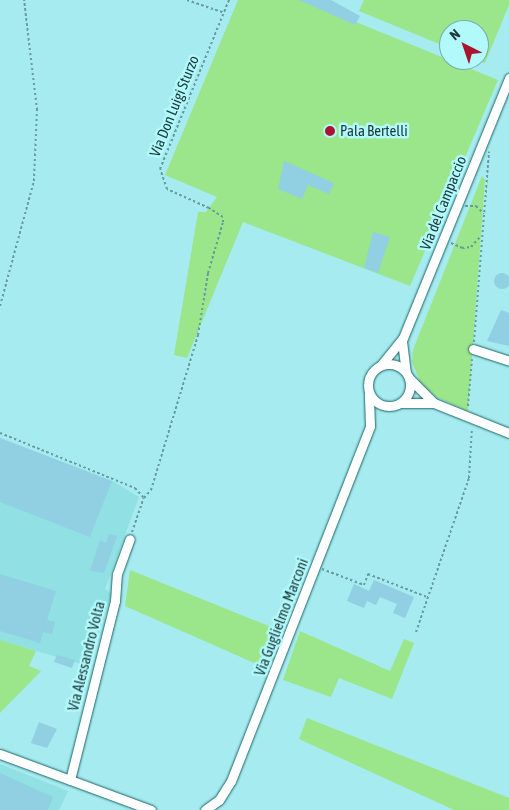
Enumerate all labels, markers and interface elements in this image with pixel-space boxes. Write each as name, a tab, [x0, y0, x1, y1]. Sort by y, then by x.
north arrow	[439, 20, 489, 70]
text: N	[446, 26, 463, 43]
street label: Via Don Luigi Sturzo	[145, 53, 203, 159]
place label: Pala Bertelli	[340, 122, 408, 140]
marker: Pala Bertelli	[324, 125, 336, 137]
street label: Via del Campaccio	[416, 153, 470, 253]
street label: Via Guglielmo Marconi	[250, 556, 312, 678]
street label: Via Alessandro Volta	[64, 599, 108, 713]

